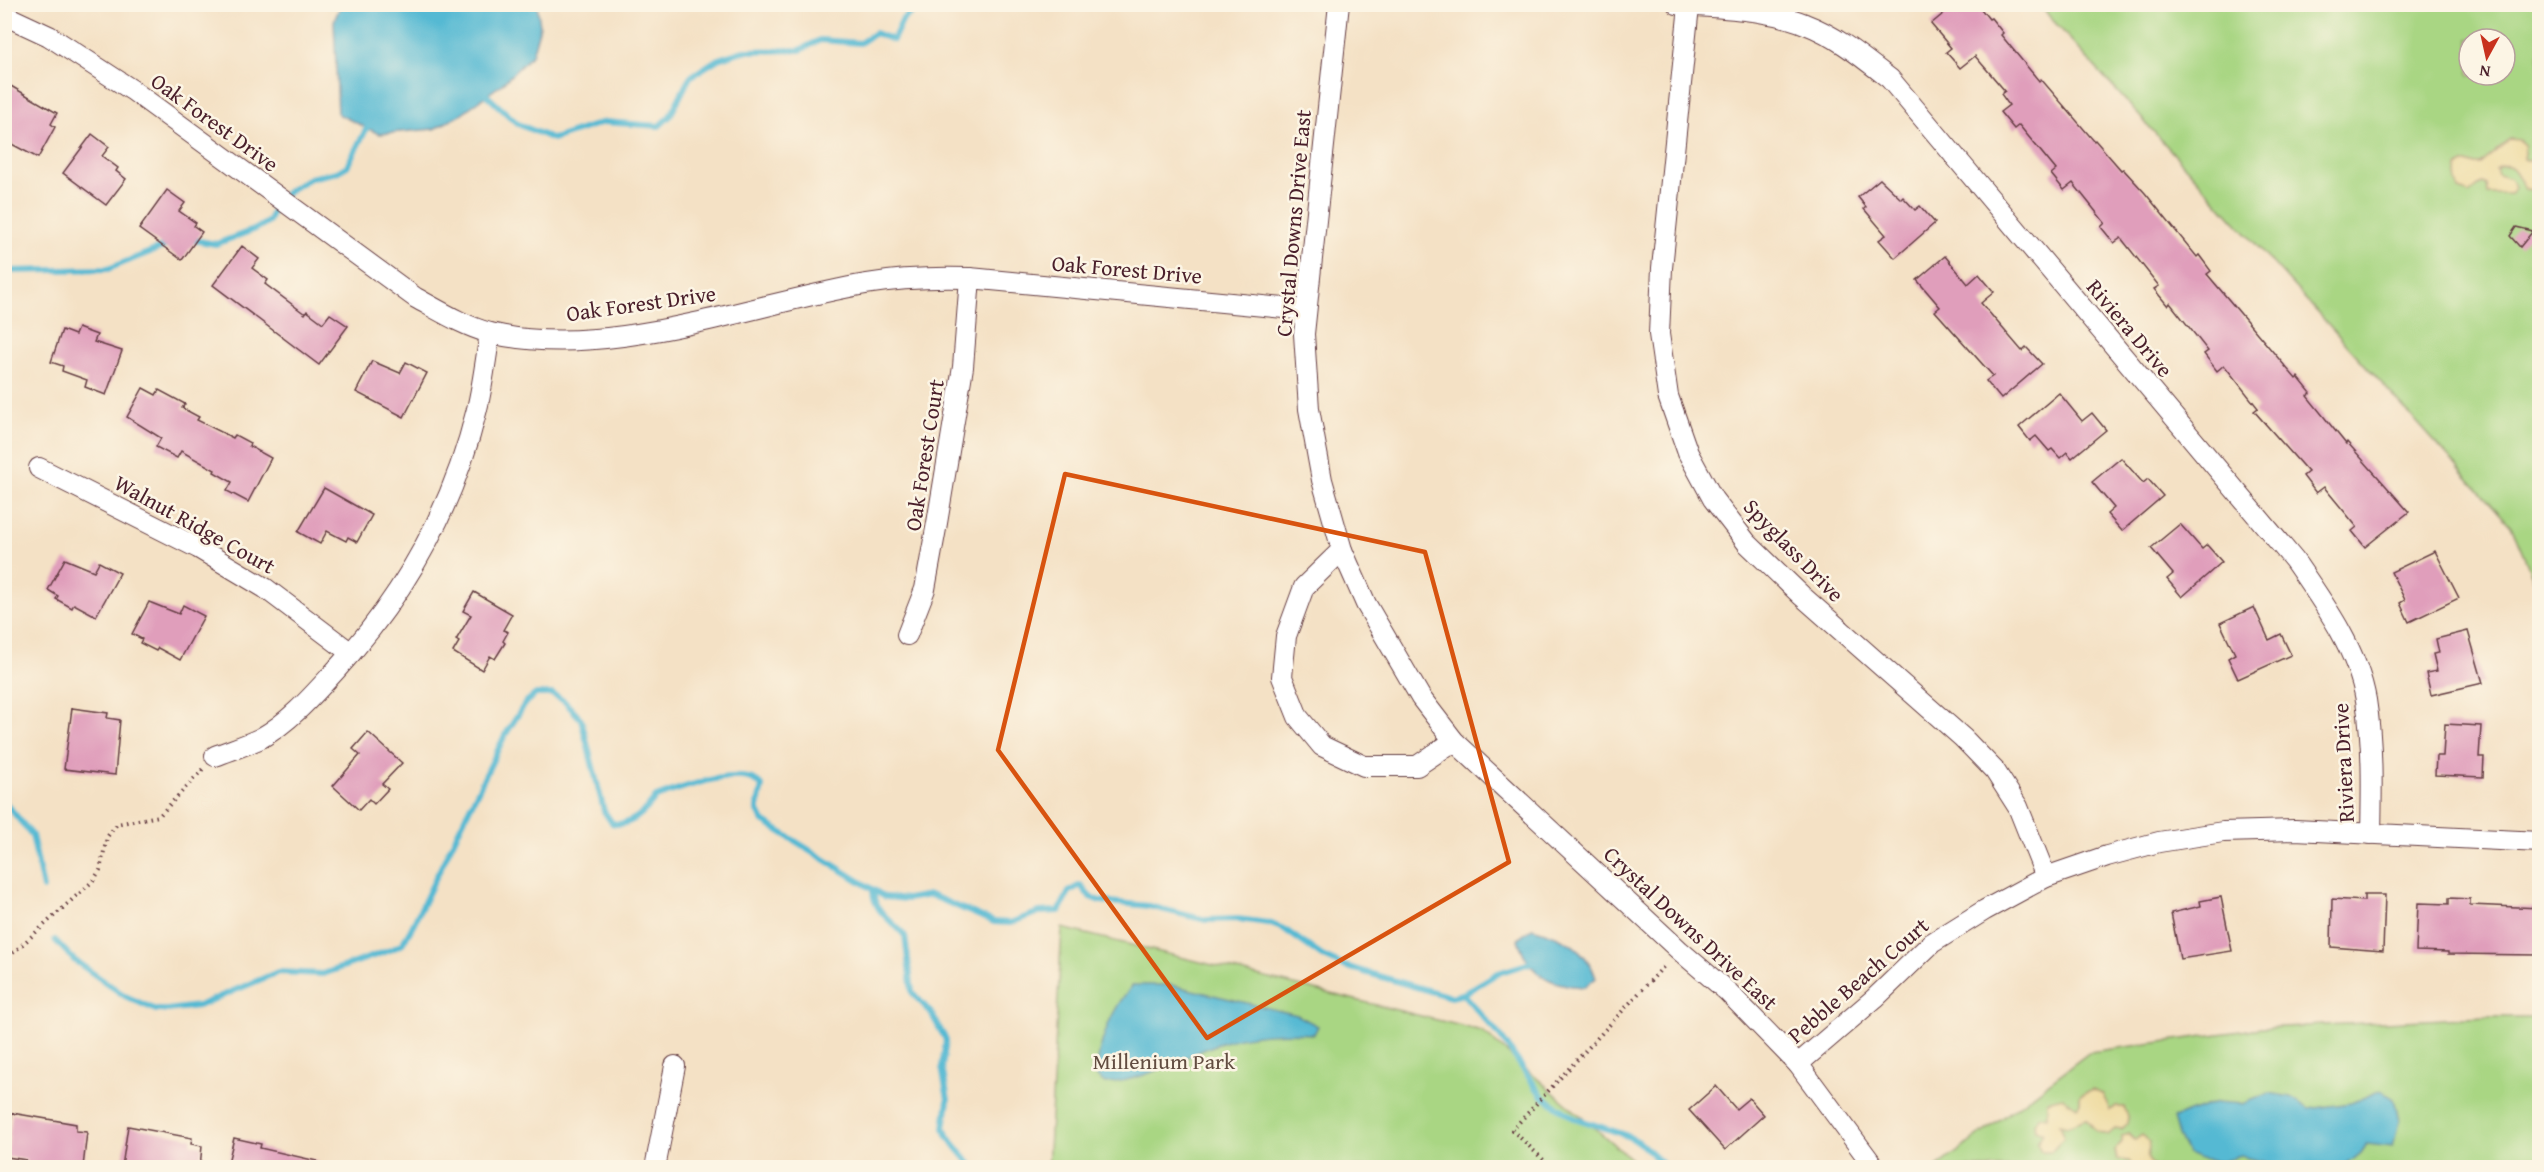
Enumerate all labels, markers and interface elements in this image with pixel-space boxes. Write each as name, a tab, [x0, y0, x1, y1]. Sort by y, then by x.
north arrow	[2457, 27, 2517, 87]
text: N	[2478, 59, 2492, 84]
street label: Oak Forest Drive	[145, 65, 285, 179]
street label: Crystal Downs Drive East	[1267, 108, 1319, 338]
street label: Oak Forest Drive	[1051, 246, 1203, 292]
street label: Riviera Drive	[2079, 272, 2181, 384]
street label: Oak Forest Drive	[564, 277, 718, 329]
street label: Oak Forest Court	[896, 377, 952, 533]
street label: Walnut Ridge Court	[109, 466, 282, 582]
street label: Spyglass Drive	[1736, 491, 1852, 609]
street label: Riviera Drive	[2324, 702, 2362, 824]
street label: Crystal Downs Drive East	[1597, 839, 1785, 1018]
street label: Pebble Beach Court	[1780, 909, 1936, 1050]
park label: Millenium Park	[1093, 1045, 1236, 1077]

